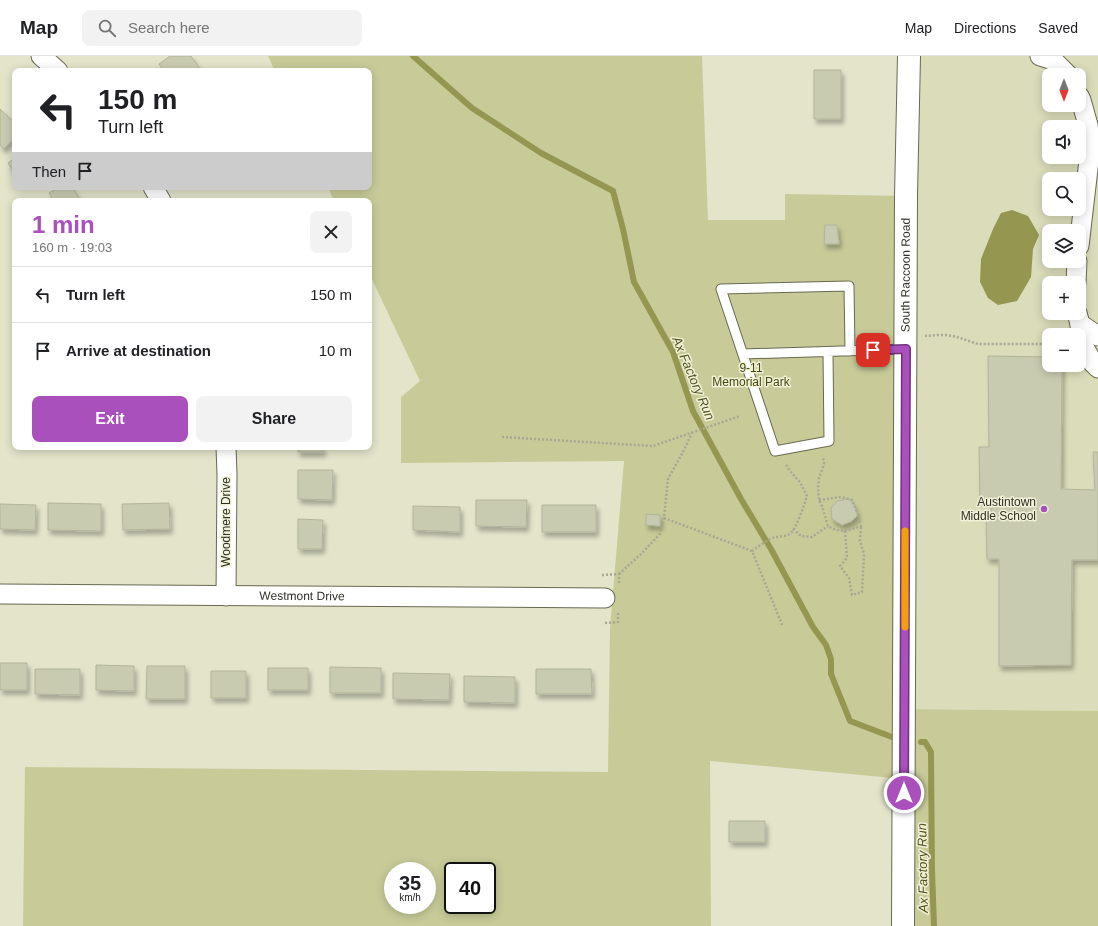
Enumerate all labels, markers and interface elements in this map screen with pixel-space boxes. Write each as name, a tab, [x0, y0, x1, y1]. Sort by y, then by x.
search box	[82, 10, 362, 46]
text: Map	[20, 17, 58, 38]
icon: search	[96, 17, 118, 39]
text: Search here	[128, 19, 210, 36]
text: Map	[905, 20, 932, 36]
text: Directions	[954, 20, 1016, 36]
text: Saved	[1038, 20, 1078, 36]
north arrow	[1042, 68, 1086, 112]
map controls	[1042, 68, 1086, 372]
icon: left	[32, 84, 84, 136]
text: 150 m	[98, 84, 177, 115]
text: Turn left	[98, 117, 163, 137]
button: sound	[1042, 120, 1086, 164]
icon: arrive	[74, 160, 96, 182]
text: Then	[32, 163, 66, 180]
button: search	[1042, 172, 1086, 216]
text: 1 min	[32, 211, 95, 238]
button: close	[310, 211, 352, 253]
street label: South Raccoon Road	[898, 218, 913, 332]
button: layers	[1042, 224, 1086, 268]
text: 160 m · 19:03	[32, 240, 112, 255]
button: +	[1042, 276, 1086, 320]
icon: left	[32, 284, 54, 306]
text: Turn left	[66, 286, 125, 303]
text: 150 m	[310, 286, 352, 303]
button: −	[1042, 328, 1086, 372]
water label: Ax Factory Run	[669, 333, 718, 422]
pin	[856, 333, 890, 367]
icon: arrive	[862, 339, 884, 361]
icon: arrive	[32, 340, 54, 362]
text: Arrive at destination	[66, 342, 211, 359]
text: 10 m	[319, 342, 352, 359]
park label: 9-11 Memorial Park	[712, 361, 791, 389]
button: Exit	[32, 396, 188, 442]
button: Share	[196, 396, 352, 442]
street label: Woodmere Drive	[219, 477, 233, 567]
place label: Austintown Middle School	[961, 495, 1036, 523]
marker: Austintown Middle School	[1039, 504, 1049, 514]
street label: Westmont Drive	[259, 589, 345, 603]
position arrow	[883, 772, 925, 814]
water label: Ax Factory Run	[914, 823, 931, 914]
speed limit sign: 40	[444, 862, 496, 914]
text: 35	[399, 872, 421, 894]
text: km/h	[399, 892, 421, 903]

